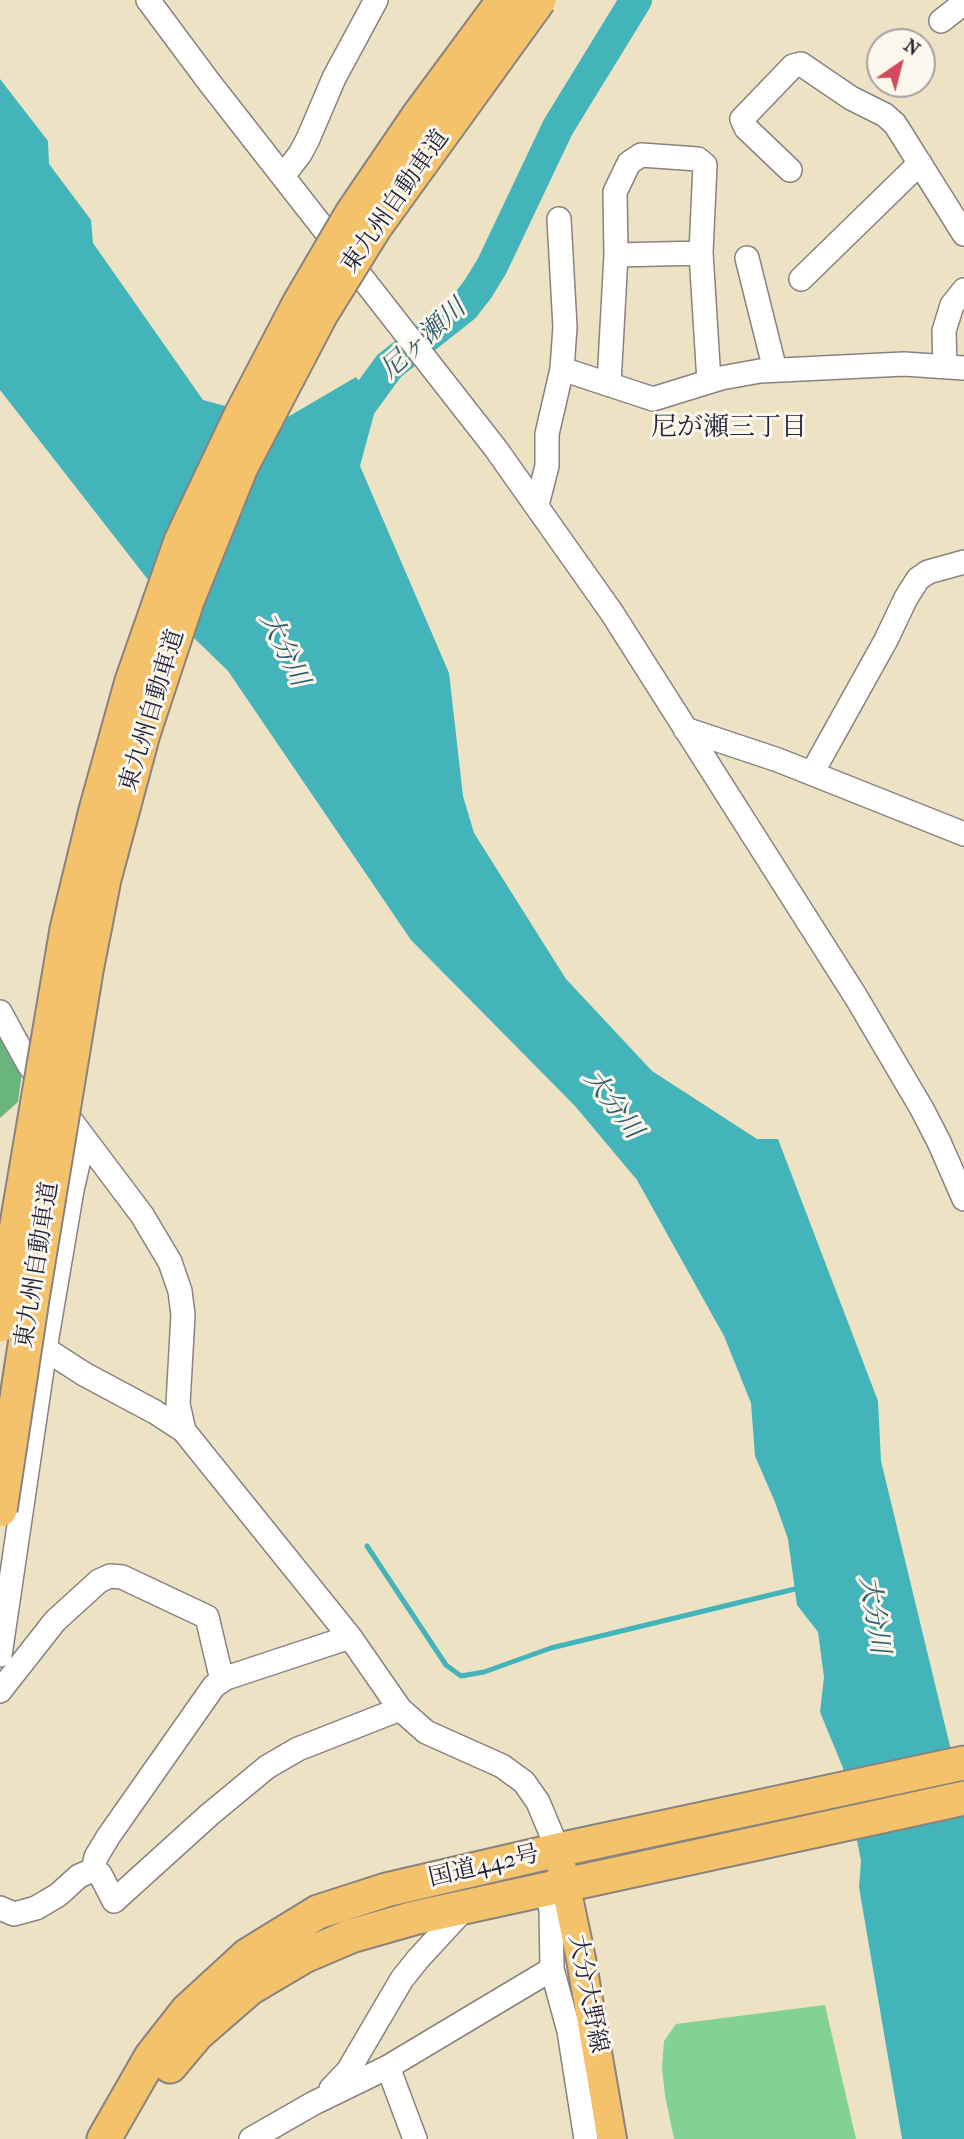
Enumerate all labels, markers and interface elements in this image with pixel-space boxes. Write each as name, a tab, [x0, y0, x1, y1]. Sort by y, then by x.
north arrow	[866, 28, 936, 98]
text: N	[900, 34, 924, 61]
street label: 東九州自動車道	[336, 125, 456, 279]
water label: 尼ヶ瀬川	[375, 294, 473, 386]
district label: 尼が瀬三丁目	[651, 413, 807, 445]
water label: 大分川	[252, 608, 314, 692]
street label: 東九州自動車道	[115, 626, 191, 796]
water label: 大分川	[576, 1064, 648, 1146]
street label: 東九州自動車道	[11, 1180, 65, 1350]
water label: 大分川	[851, 1574, 895, 1656]
street label: 国道442号	[426, 1840, 542, 1894]
street label: 大分大野線	[561, 1932, 613, 2056]

